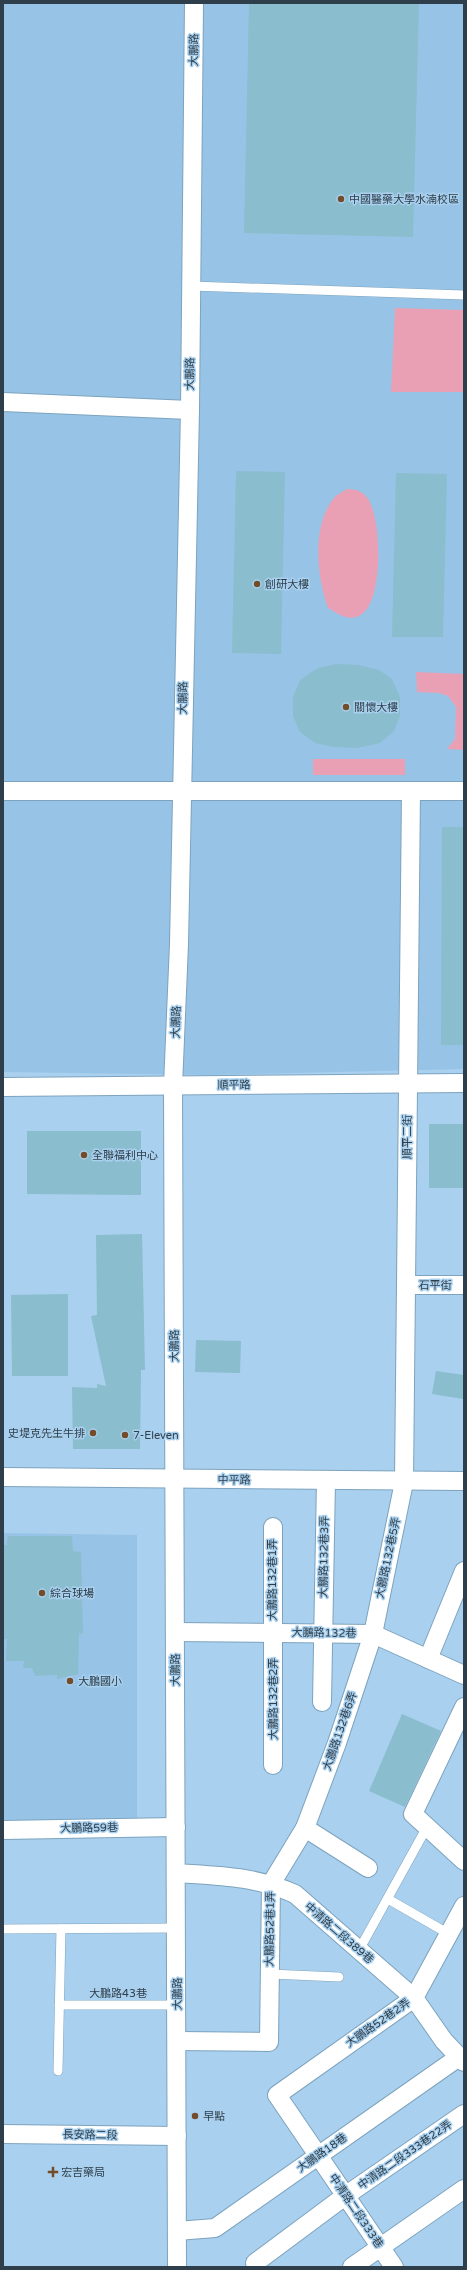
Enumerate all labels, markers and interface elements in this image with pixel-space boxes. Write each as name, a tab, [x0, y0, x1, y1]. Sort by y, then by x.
street label: 大鵬路	[187, 33, 201, 67]
place label: 中國醫藥大學水湳校區	[349, 193, 459, 206]
marker: 中國醫藥大學水湳校區	[336, 194, 346, 204]
street label: 大鵬路	[183, 357, 197, 391]
place label: 創研大樓	[265, 578, 309, 591]
marker: 創研大樓	[252, 579, 262, 589]
street label: 大鵬路	[176, 681, 190, 715]
place label: 關懷大樓	[354, 701, 398, 714]
marker: 關懷大樓	[341, 702, 351, 712]
street label: 大鵬路	[169, 1005, 183, 1039]
street label: 順平路	[217, 1078, 251, 1092]
street label: 順平二街	[401, 1115, 414, 1159]
place label: 全聯福利中心	[92, 1149, 158, 1162]
marker: 全聯福利中心	[79, 1150, 89, 1160]
street label: 石平街	[419, 1279, 452, 1292]
street label: 大鵬路	[168, 1330, 181, 1363]
place label: 史堤克先生牛排	[8, 1427, 85, 1440]
marker: 史堤克先生牛排	[88, 1428, 98, 1438]
place label: 7-Eleven	[133, 1429, 179, 1442]
marker: 7-Eleven	[120, 1430, 130, 1440]
street label: 中平路	[217, 1473, 251, 1487]
street label: 大鵬路132巷3弄	[317, 1516, 331, 1598]
street label: 大鵬路132巷5弄	[373, 1516, 403, 1600]
street label: 大鵬路132巷1弄	[266, 1539, 279, 1621]
place label: 綜合球場	[50, 1587, 94, 1600]
marker: 綜合球場	[37, 1588, 47, 1598]
street label: 大鵬路132巷	[292, 1626, 356, 1640]
street label: 大鵬路	[169, 1654, 182, 1687]
street label: 大鵬路132巷2弄	[267, 1658, 280, 1740]
place label: 大鵬國小	[78, 1675, 122, 1688]
marker: 大鵬國小	[65, 1676, 75, 1686]
street label: 大鵬路132巷6弄	[320, 1690, 360, 1772]
street label: 大鵬路59巷	[60, 1821, 118, 1835]
street label: 大鵬路52巷1弄	[263, 1891, 277, 1967]
street label: 中清路二段389巷	[302, 1900, 376, 1966]
street label: 大鵬路	[171, 1978, 184, 2011]
street label: 大鵬路43巷	[89, 1987, 147, 2000]
street label: 大鵬路52巷2弄	[343, 1996, 413, 2050]
place label: 早點	[203, 2110, 225, 2123]
marker: 早點	[190, 2111, 200, 2121]
street label: 中清路二段333巷22弄	[356, 2118, 454, 2192]
street label: 長安路二段	[62, 2128, 118, 2142]
street label: 大鵬路18巷	[295, 2131, 349, 2175]
place label: 宏吉藥局	[61, 2166, 105, 2179]
marker: 宏吉藥局	[48, 2167, 58, 2177]
street label: 中清路二段333巷	[326, 2171, 386, 2251]

